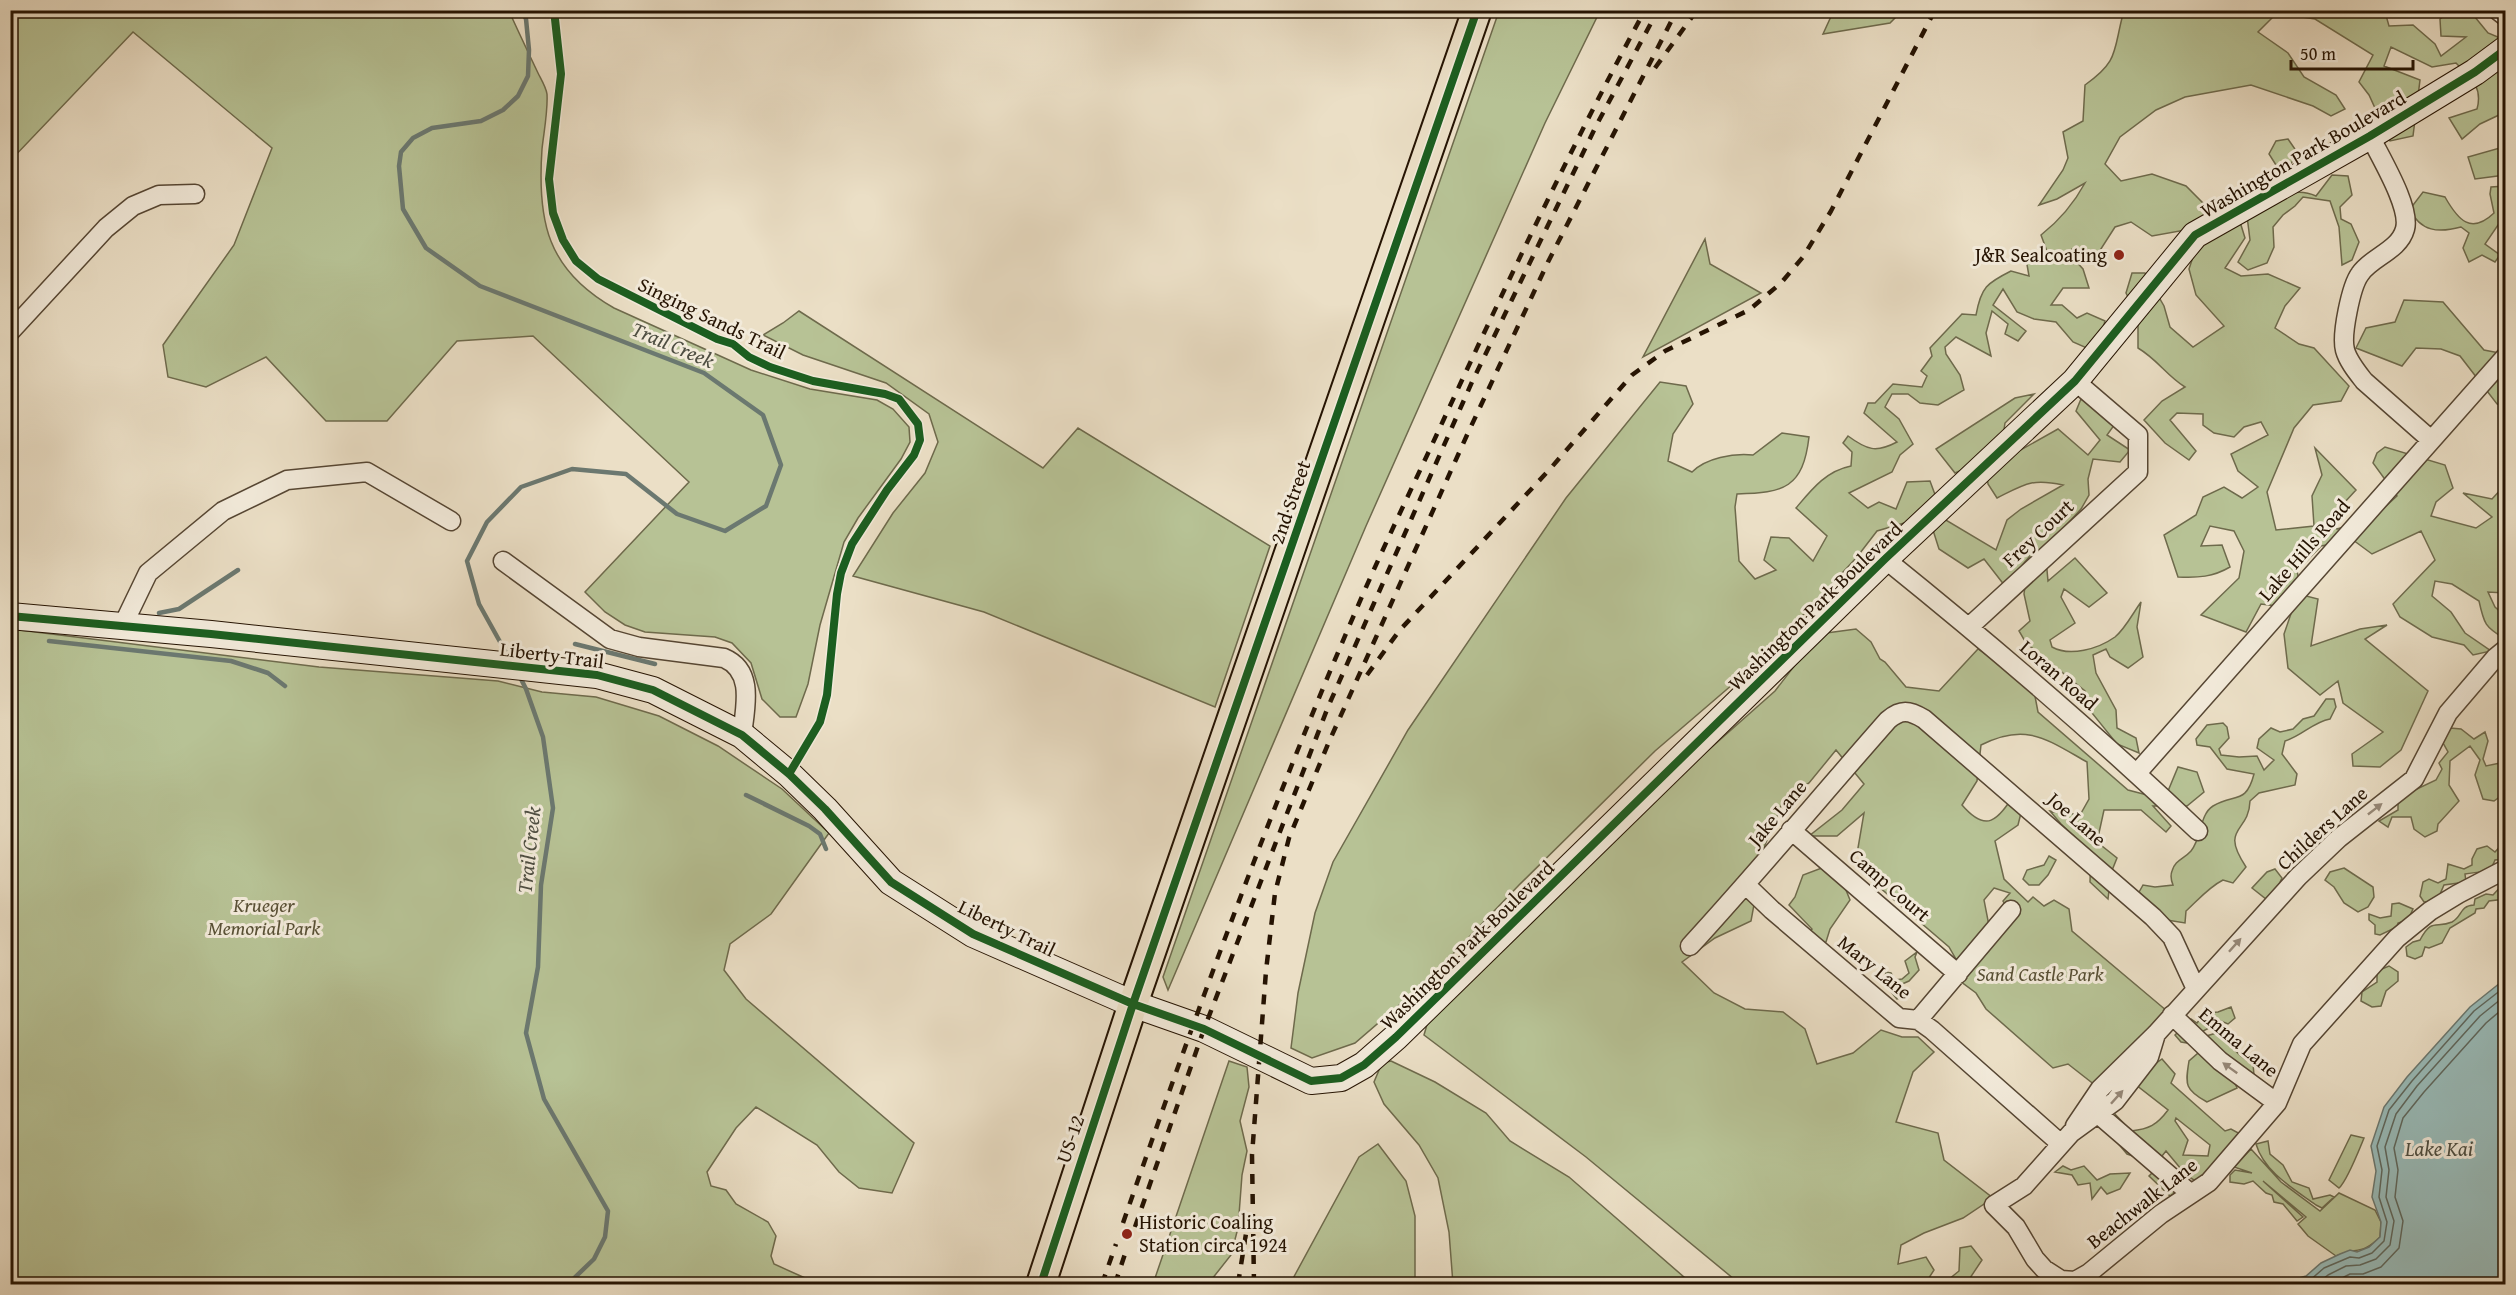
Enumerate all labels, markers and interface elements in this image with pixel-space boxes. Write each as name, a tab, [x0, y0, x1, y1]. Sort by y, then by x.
scale bar	[2291, 33, 2412, 71]
text: 50 m	[2300, 40, 2336, 67]
street label: Washington Park Boulevard	[2195, 83, 2411, 224]
place label: J&R Sealcoating	[1972, 240, 2107, 269]
marker: J&R Sealcoating	[2112, 248, 2126, 262]
street label: Singing Sands Trail	[633, 269, 791, 366]
water label: Trail Creek	[627, 313, 720, 376]
street label: 2nd Street	[1262, 456, 1317, 547]
street label: Frey Court	[1995, 492, 2080, 573]
street label: Lake Hills Road	[2251, 492, 2356, 607]
street label: Washington Park Boulevard	[1721, 514, 1909, 697]
street label: Loran Road	[2014, 633, 2105, 717]
street label: Liberty Trail	[498, 634, 606, 675]
street label: Jake Lane	[1738, 773, 1813, 855]
street label: Childers Lane	[2270, 779, 2374, 876]
street label: Joe Lane	[2039, 783, 2113, 853]
one-way arrow	[2367, 804, 2382, 816]
water label: Trail Creek	[509, 805, 549, 895]
street label: Camp Court	[1843, 841, 1937, 928]
street label: Washington Park Boulevard	[1373, 853, 1561, 1036]
park label: Krueger Memorial Park	[208, 890, 321, 942]
street label: Liberty Trail	[954, 892, 1061, 964]
street label: Mary Lane	[1832, 928, 1919, 1006]
one-way arrow	[2228, 939, 2242, 953]
park label: Sand Castle Park	[1976, 959, 2104, 988]
street label: Emma Lane	[2193, 1000, 2286, 1084]
one-way arrow	[2222, 1063, 2237, 1075]
one-way arrow	[2110, 1090, 2124, 1105]
street label: US-12	[1048, 1111, 1091, 1167]
water label: Lake Kai	[2404, 1133, 2474, 1164]
street label: Beachwalk Lane	[2080, 1150, 2203, 1255]
place label: Historic Coaling Station circa 1924	[1139, 1207, 1287, 1259]
marker: Historic Coaling Station circa 1924	[1120, 1227, 1134, 1241]

